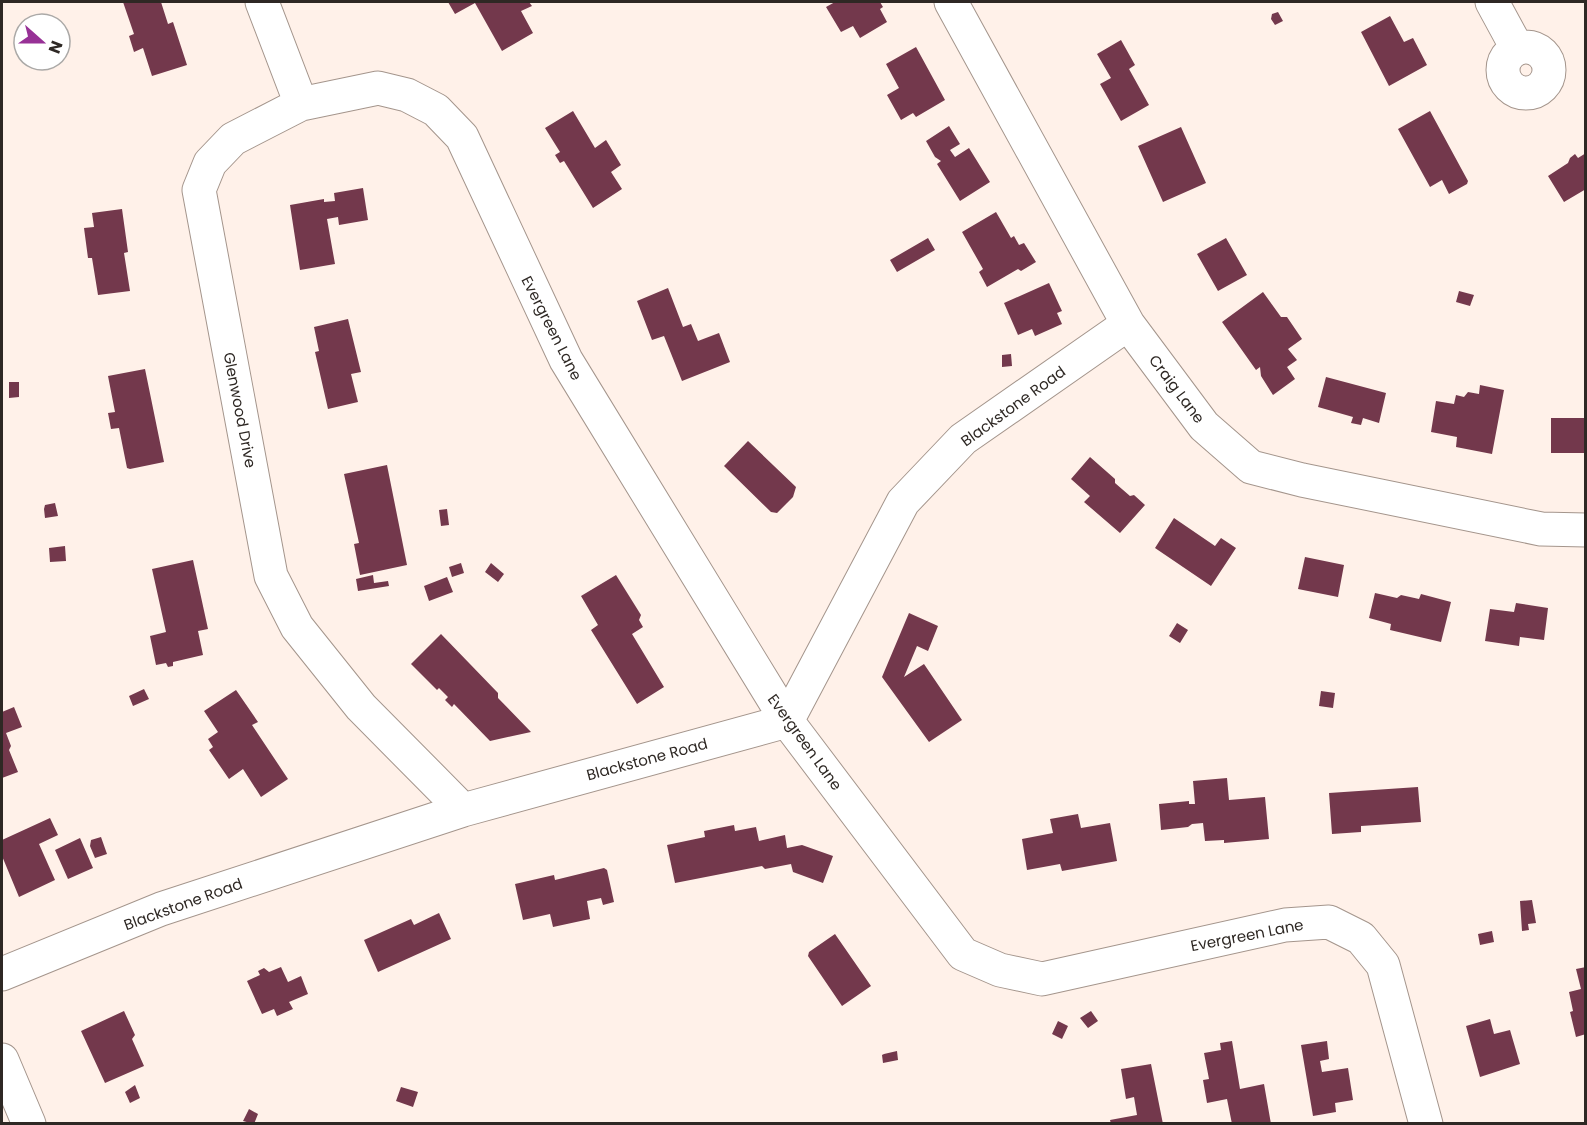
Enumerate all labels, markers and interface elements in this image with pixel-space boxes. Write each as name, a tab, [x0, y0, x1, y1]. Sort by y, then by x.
north arrow	[12, 12, 72, 72]
text: N	[43, 37, 68, 57]
street label: Evergreen Lane	[517, 272, 587, 384]
street label: Glenwood Drive	[218, 350, 262, 470]
street label: Craig Lane	[1144, 350, 1210, 428]
street label: Blackstone Road	[956, 361, 1070, 451]
street label: Evergreen Lane	[763, 690, 847, 794]
street label: Blackstone Road	[584, 733, 710, 785]
street label: Blackstone Road	[121, 873, 245, 935]
street label: Evergreen Lane	[1189, 914, 1305, 956]

